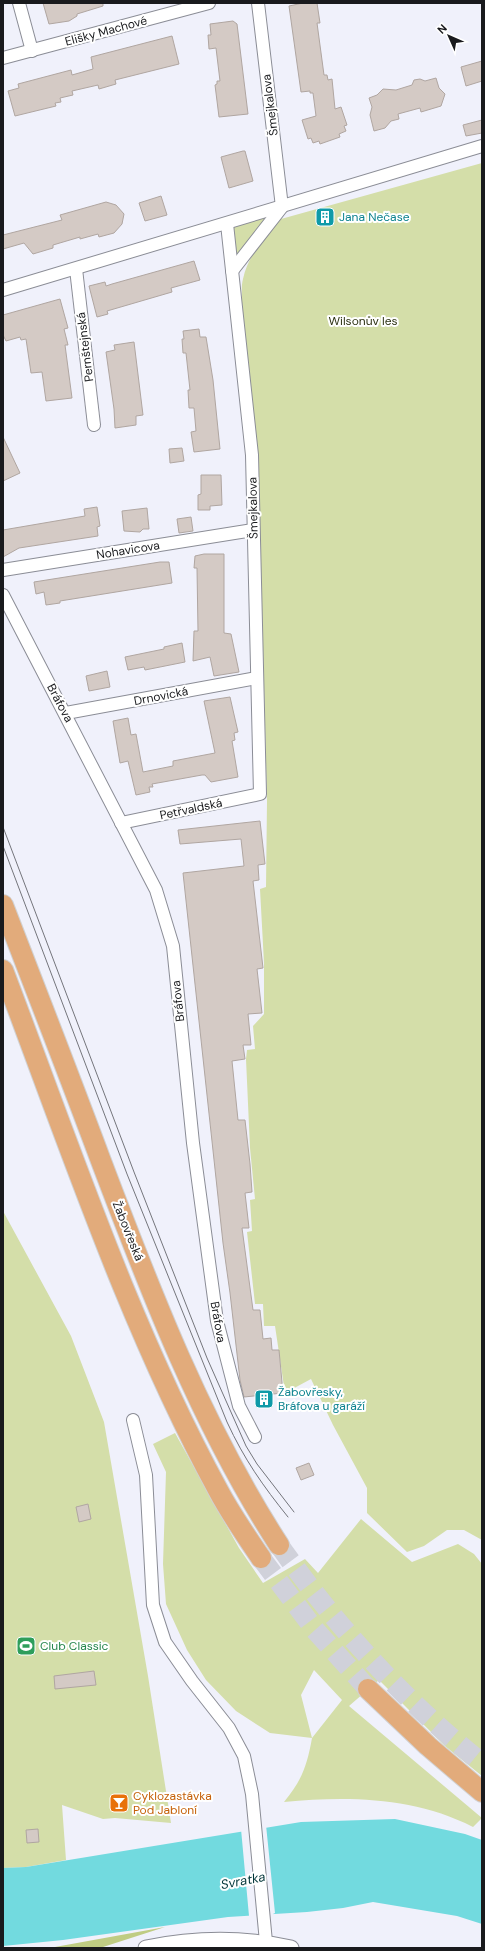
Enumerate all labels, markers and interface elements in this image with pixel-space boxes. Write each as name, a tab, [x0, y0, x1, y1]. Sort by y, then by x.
street label: Elišky Machové	[63, 12, 149, 50]
north arrow	[429, 16, 469, 56]
text: N	[434, 21, 450, 37]
street label: Šmejkalova	[258, 73, 282, 137]
building icon: Jana Nečase	[314, 206, 336, 228]
place label: Jana Nečase	[339, 209, 410, 225]
street label: Pernštejnská	[73, 311, 97, 383]
park label: Wilsonův les	[328, 313, 398, 329]
street label: Šmejkalova	[244, 477, 262, 539]
street label: Nohavicova	[95, 537, 161, 563]
street label: Bráfova	[43, 681, 77, 725]
street label: Drnovická	[132, 683, 190, 709]
street label: Petřvaldská	[158, 795, 224, 823]
street label: Bráfova	[168, 980, 188, 1022]
street label: Žabovřeská	[109, 1199, 147, 1263]
street label: Bráfova	[207, 1300, 229, 1344]
place label: Žabovřesky, Bráfova u garáží	[278, 1384, 365, 1414]
building icon: Žabovřesky, Bráfova u garáží	[253, 1388, 275, 1410]
sports icon: Club Classic	[15, 1635, 37, 1657]
place label: Club Classic	[40, 1638, 109, 1654]
place label: Cyklozastávka Pod Jabloní	[133, 1788, 212, 1818]
bar icon: Cyklozastávka Pod Jabloní	[108, 1792, 130, 1814]
water label: Svratka	[219, 1868, 267, 1893]

